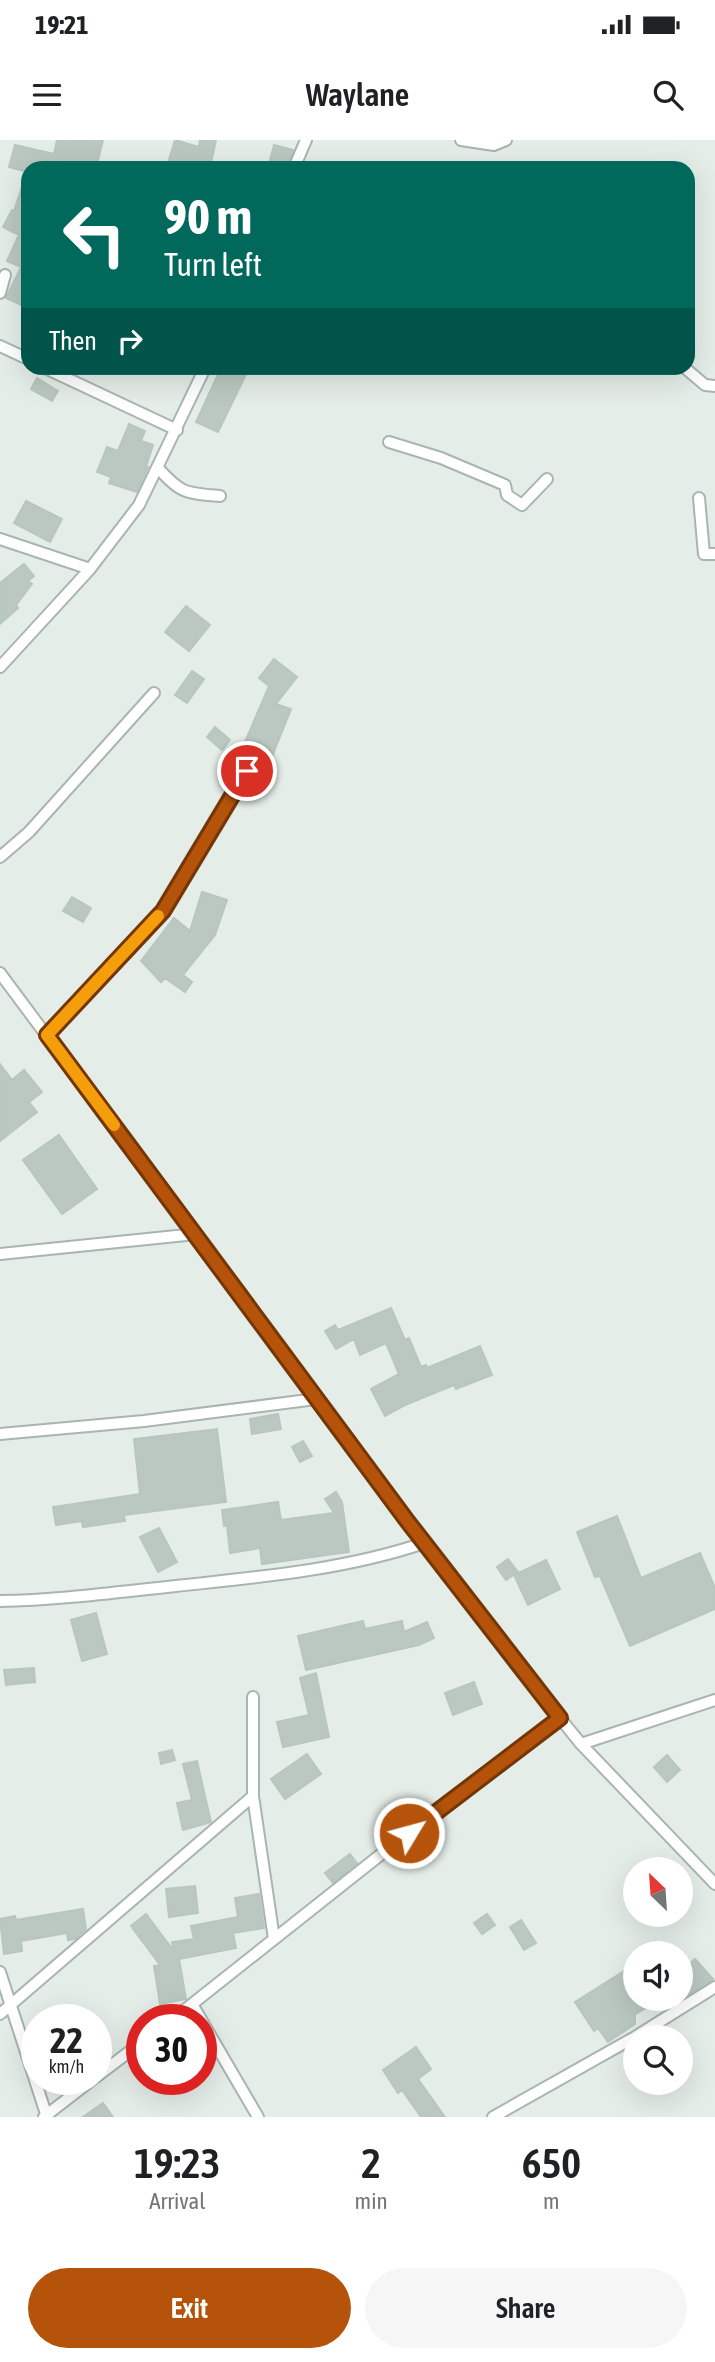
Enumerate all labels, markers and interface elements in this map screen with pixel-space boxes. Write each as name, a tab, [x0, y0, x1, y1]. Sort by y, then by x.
text: 19:21	[35, 10, 89, 40]
icon: menu	[28, 76, 66, 114]
text: Waylane	[306, 76, 409, 113]
icon: search	[649, 76, 687, 114]
text: 90 m	[164, 188, 252, 244]
icon: left	[49, 189, 140, 280]
text: Turn left	[164, 246, 262, 283]
icon: right	[111, 322, 149, 360]
text: Then	[49, 326, 97, 356]
pin	[217, 741, 277, 801]
icon: arrive	[228, 752, 266, 790]
position arrow	[372, 1796, 446, 1870]
north arrow	[623, 1857, 693, 1927]
map controls	[623, 1857, 693, 2095]
button: sound	[623, 1941, 693, 2011]
speed limit sign: 30	[126, 2004, 217, 2095]
text: 22	[50, 2020, 83, 2060]
button: search	[623, 2025, 693, 2095]
text: km/h	[49, 2056, 84, 2077]
text: 19:23	[134, 2139, 221, 2187]
text: 2	[361, 2139, 381, 2187]
text: 650	[522, 2139, 581, 2187]
text: Arrival	[149, 2188, 205, 2214]
text: min	[355, 2188, 388, 2214]
text: m	[543, 2188, 560, 2214]
button: Exit	[28, 2268, 351, 2348]
button: Share	[365, 2268, 687, 2348]

